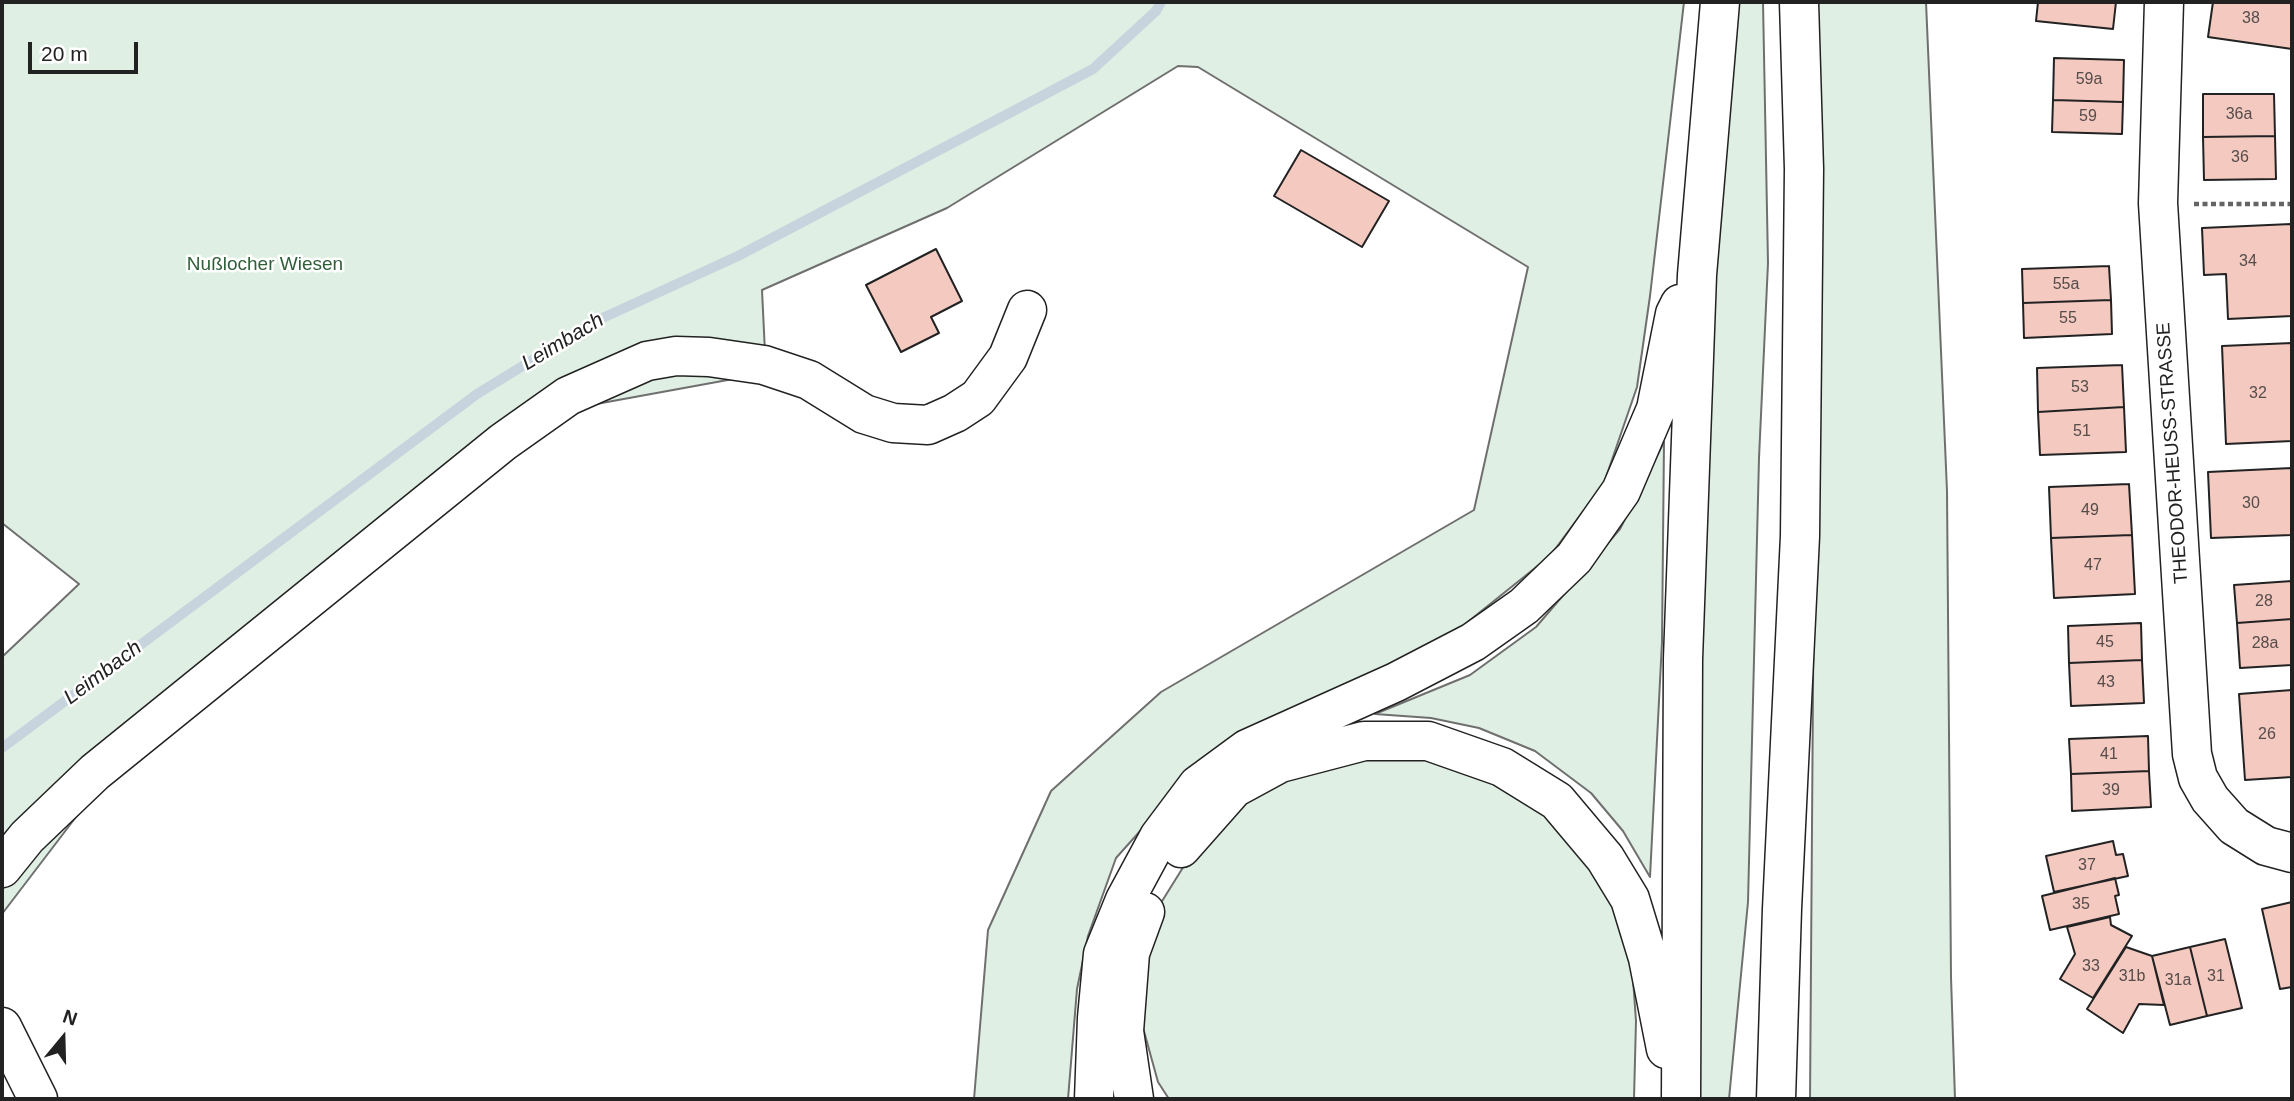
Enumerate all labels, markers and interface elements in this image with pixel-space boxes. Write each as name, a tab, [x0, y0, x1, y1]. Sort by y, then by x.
house number: 38	[2242, 9, 2260, 29]
scale bar	[32, 28, 142, 72]
text: 20 m	[41, 42, 88, 65]
house number: 59a	[2076, 70, 2102, 90]
house number: 36a	[2226, 105, 2252, 125]
house number: 59	[2079, 107, 2097, 127]
house number: 36	[2231, 148, 2249, 168]
house number: 34	[2239, 252, 2257, 272]
park label: Nußlocher Wiesen	[187, 254, 343, 276]
house number: 55a	[2053, 275, 2079, 295]
water label: Leimbach	[517, 308, 609, 376]
house number: 55	[2059, 309, 2077, 329]
street label: THEODOR-HEUSS-STRASSE	[2152, 322, 2194, 584]
house number: 53	[2071, 378, 2089, 398]
house number: 32	[2249, 384, 2267, 404]
house number: 51	[2073, 422, 2091, 442]
house number: 30	[2242, 494, 2260, 514]
house number: 49	[2081, 501, 2099, 521]
house number: 47	[2084, 556, 2102, 576]
house number: 28	[2255, 592, 2273, 612]
house number: 45	[2096, 633, 2114, 653]
house number: 28a	[2252, 634, 2278, 654]
water label: Leimbach	[59, 636, 147, 710]
house number: 43	[2097, 673, 2115, 693]
house number: 26	[2258, 725, 2276, 745]
house number: 41	[2100, 745, 2118, 765]
house number: 39	[2102, 781, 2120, 801]
house number: 37	[2078, 856, 2096, 876]
house number: 35	[2072, 895, 2090, 915]
house number: 33	[2082, 957, 2100, 977]
house number: 31b	[2119, 967, 2145, 987]
house number: 31	[2207, 967, 2225, 987]
house number: 31a	[2165, 971, 2191, 991]
north arrow	[28, 1003, 98, 1073]
text: N	[60, 1006, 80, 1030]

